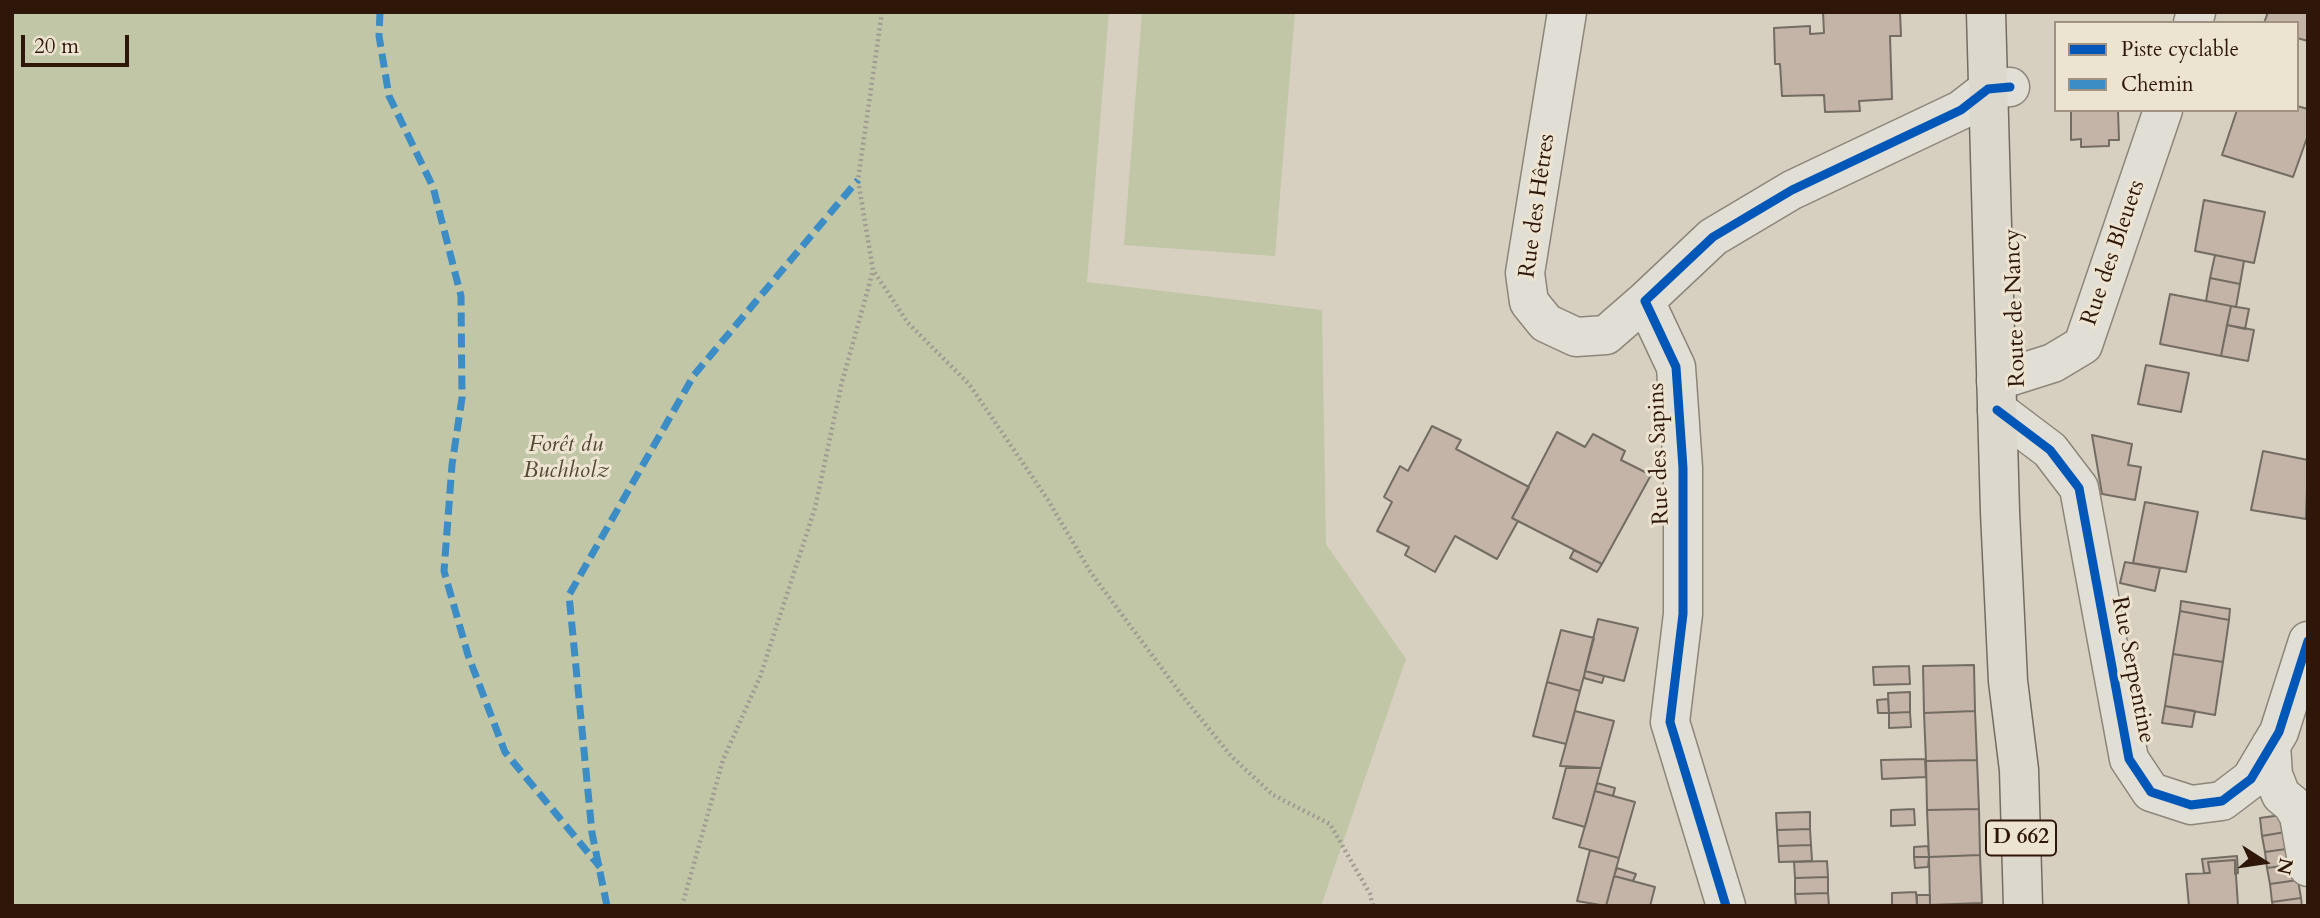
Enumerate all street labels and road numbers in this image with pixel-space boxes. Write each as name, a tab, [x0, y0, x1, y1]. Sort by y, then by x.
street label: Rue des Hêtres	[1514, 132, 1562, 280]
street label: Rue des Bleuets	[2076, 177, 2152, 329]
street label: Route de Nancy	[1999, 228, 2033, 388]
street label: Rue des Sapins	[1644, 382, 1676, 526]
street label: Rue Serpentine	[2104, 594, 2160, 746]
road number: D 662	[1986, 820, 2056, 856]

